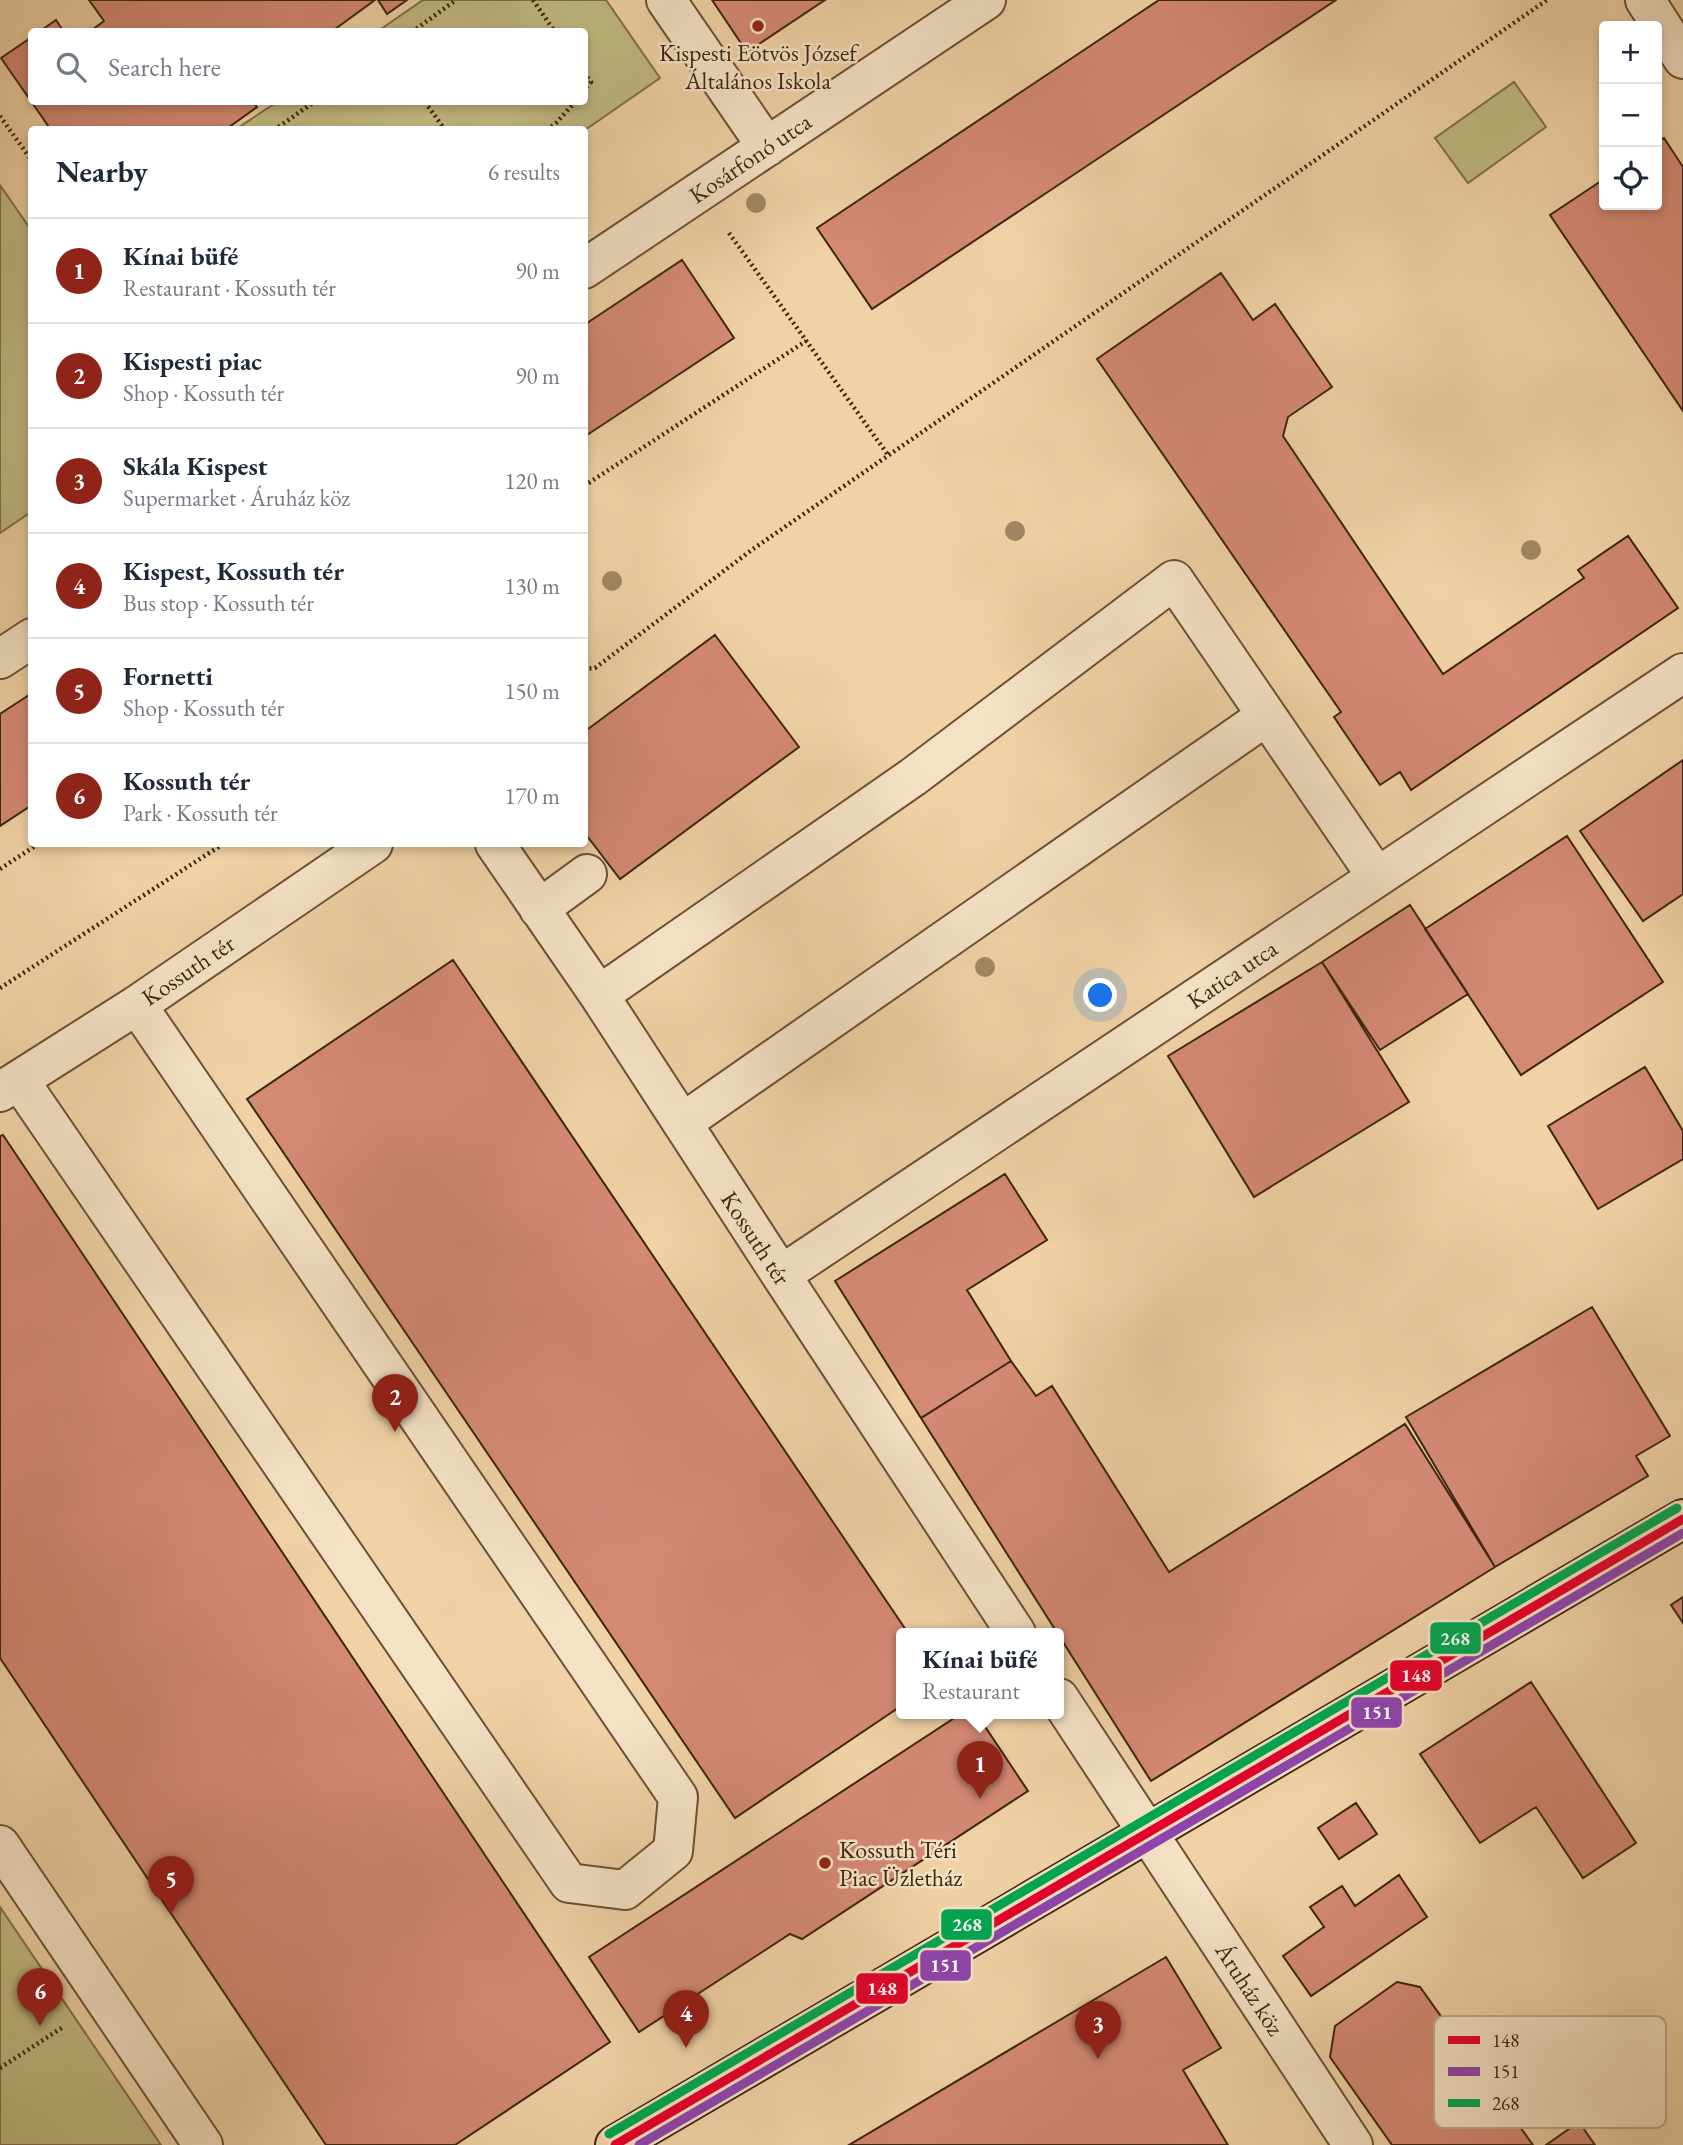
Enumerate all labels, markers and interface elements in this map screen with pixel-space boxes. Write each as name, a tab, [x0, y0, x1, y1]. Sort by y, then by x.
marker: Kispesti Eötvös József Általános Iskola	[750, 18, 766, 34]
map controls	[1599, 21, 1662, 210]
button: +	[1599, 21, 1662, 84]
search box	[28, 28, 588, 105]
place label: Kispesti Eötvös József Általános Iskola	[659, 37, 860, 96]
icon: search	[52, 48, 90, 86]
text: Search here	[108, 50, 221, 84]
button: −	[1599, 84, 1662, 147]
street label: Kosárfonó utca	[683, 105, 817, 210]
button: locate	[1599, 147, 1662, 210]
text: Nearby	[56, 152, 148, 191]
text: 6 results	[488, 157, 560, 187]
text: Kínai büfé	[123, 239, 238, 273]
text: 1	[73, 256, 85, 286]
text: 90 m	[515, 256, 560, 286]
text: Restaurant · Kossuth tér	[123, 273, 336, 303]
text: Kispesti piac	[123, 344, 262, 378]
text: 2	[73, 361, 85, 391]
text: 90 m	[515, 361, 560, 391]
text: Shop · Kossuth tér	[123, 378, 284, 408]
text: Skála Kispest	[123, 449, 268, 483]
text: 3	[73, 466, 85, 496]
text: 120 m	[504, 466, 560, 496]
text: Supermarket · Áruház köz	[123, 483, 350, 513]
text: Kispest, Kossuth tér	[123, 554, 344, 588]
text: 4	[73, 571, 85, 601]
text: 130 m	[504, 571, 560, 601]
text: Bus stop · Kossuth tér	[123, 588, 314, 618]
text: Fornetti	[123, 659, 213, 693]
text: 5	[73, 676, 85, 706]
text: 150 m	[504, 676, 560, 706]
text: Shop · Kossuth tér	[123, 693, 284, 723]
text: Kossuth tér	[123, 764, 250, 798]
text: 6	[73, 781, 85, 811]
text: 170 m	[504, 781, 560, 811]
text: Park · Kossuth tér	[123, 798, 278, 828]
street label: Kossuth tér	[135, 928, 241, 1012]
street label: Katica utca	[1181, 932, 1283, 1015]
your location	[1083, 978, 1117, 1012]
street label: Kossuth tér	[714, 1185, 798, 1291]
pin: 2	[372, 1374, 418, 1432]
line badge: 268	[1429, 1621, 1482, 1655]
text: 268	[1440, 1626, 1470, 1651]
popup	[896, 1628, 1064, 1719]
text: Kínai büfé	[922, 1642, 1038, 1676]
line badge: 148	[1389, 1659, 1443, 1692]
text: 148	[1401, 1663, 1431, 1688]
text: Restaurant	[922, 1676, 1020, 1706]
line badge: 151	[1350, 1696, 1403, 1729]
text: 151	[1362, 1700, 1392, 1725]
pin: 1	[957, 1741, 1003, 1799]
place label: Kossuth Téri Piac Üzletház	[839, 1834, 962, 1893]
marker: Kossuth Téri Piac Üzletház	[817, 1855, 833, 1871]
pin: 5	[148, 1856, 194, 1914]
line badge: 268	[940, 1908, 993, 1941]
text: 268	[952, 1912, 982, 1937]
street label: Áruház köz	[1208, 1936, 1291, 2041]
line badge: 151	[919, 1949, 972, 1982]
text: 151	[930, 1953, 960, 1978]
pin: 6	[17, 1968, 63, 2026]
line badge: 148	[855, 1972, 909, 2005]
text: 148	[867, 1976, 897, 2001]
pin: 4	[663, 1990, 709, 2048]
pin: 3	[1075, 2001, 1121, 2059]
legend	[1434, 2016, 1666, 2128]
text: 148	[1492, 2028, 1519, 2053]
text: 151	[1492, 2059, 1519, 2084]
text: 268	[1492, 2091, 1519, 2116]

